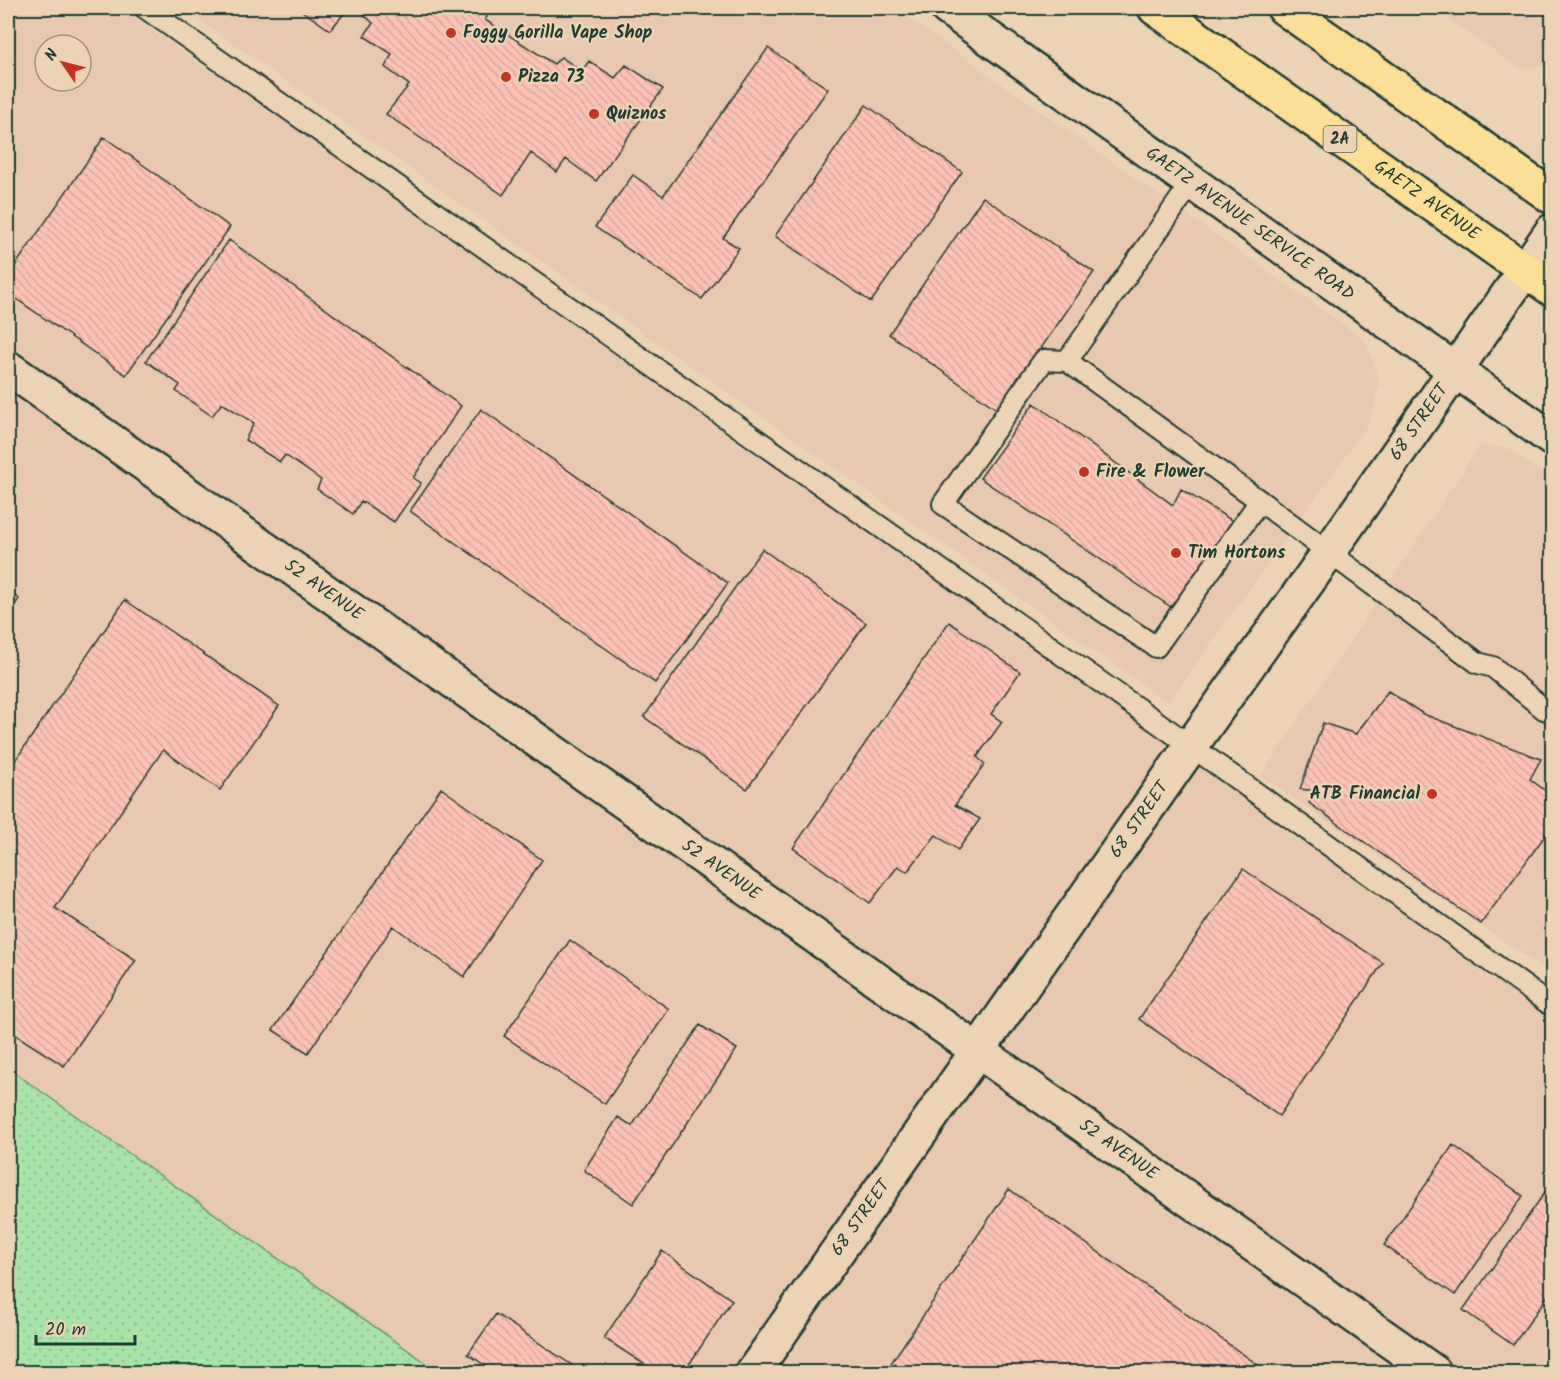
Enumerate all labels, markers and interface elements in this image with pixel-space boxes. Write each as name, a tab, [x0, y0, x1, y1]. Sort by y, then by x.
place label: Foggy Gorilla Vape Shop	[463, 19, 653, 48]
marker: Foggy Gorilla Vape Shop	[444, 26, 458, 40]
north arrow	[33, 33, 93, 93]
text: N	[39, 44, 65, 67]
place label: Pizza 73	[518, 63, 584, 92]
marker: Pizza 73	[499, 70, 513, 84]
place label: Quiznos	[606, 100, 667, 129]
marker: Quiznos	[587, 107, 601, 121]
road number: 2A	[1324, 126, 1356, 152]
street label: GAETZ AVENUE SERVICE ROAD	[1139, 139, 1361, 309]
street label: GAETZ AVENUE	[1367, 152, 1487, 249]
street label: 68 STREET	[1382, 377, 1457, 467]
place label: Fire & Flower	[1096, 458, 1206, 487]
marker: Fire & Flower	[1077, 465, 1091, 479]
place label: Tim Hortons	[1188, 539, 1286, 568]
marker: Tim Hortons	[1169, 546, 1183, 560]
street label: 52 AVENUE	[278, 552, 370, 629]
street label: 68 STREET	[1102, 774, 1177, 864]
place label: ATB Financial	[1310, 780, 1420, 809]
marker: ATB Financial	[1425, 787, 1439, 801]
street label: 52 AVENUE	[675, 832, 767, 909]
street label: 52 AVENUE	[1072, 1111, 1165, 1188]
street label: 68 STREET	[824, 1172, 899, 1263]
scale bar	[36, 1308, 135, 1346]
text: 20 m	[45, 1316, 86, 1345]

